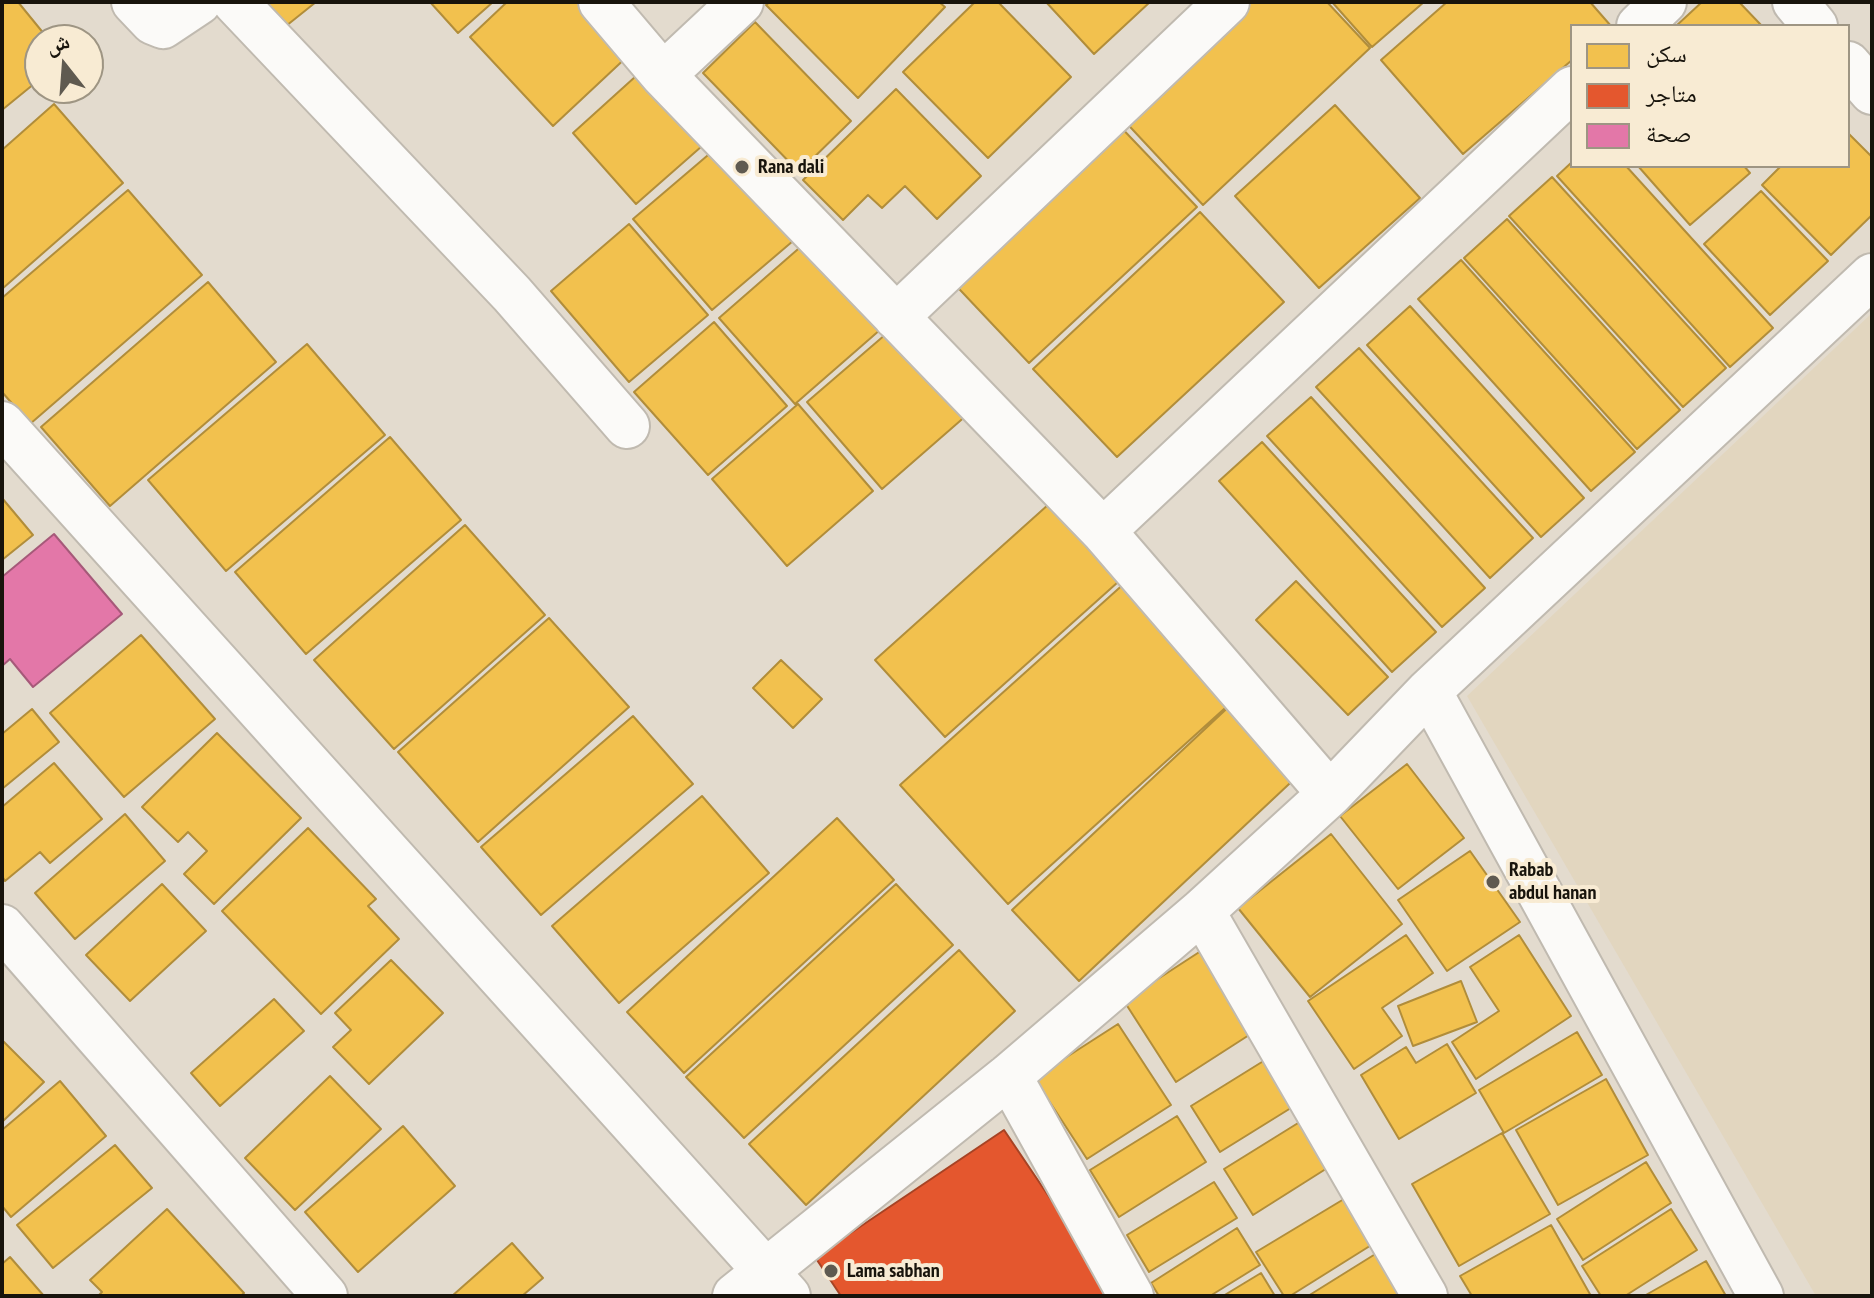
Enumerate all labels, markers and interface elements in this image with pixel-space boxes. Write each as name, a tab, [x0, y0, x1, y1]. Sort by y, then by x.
north arrow	[24, 24, 104, 104]
legend	[1570, 24, 1850, 168]
text: ش	[42, 26, 73, 60]
text: سكن	[1646, 38, 1687, 69]
text: متاجر	[1646, 78, 1697, 109]
text: صحة	[1646, 118, 1692, 149]
place label: Rana dali	[758, 155, 824, 179]
marker: Rana dali	[733, 158, 751, 176]
place label: Rabab abdul hanan	[1509, 858, 1596, 905]
marker: Rabab abdul hanan	[1484, 873, 1502, 891]
place label: Lama sabhan	[847, 1259, 940, 1283]
marker: Lama sabhan	[822, 1262, 840, 1280]

